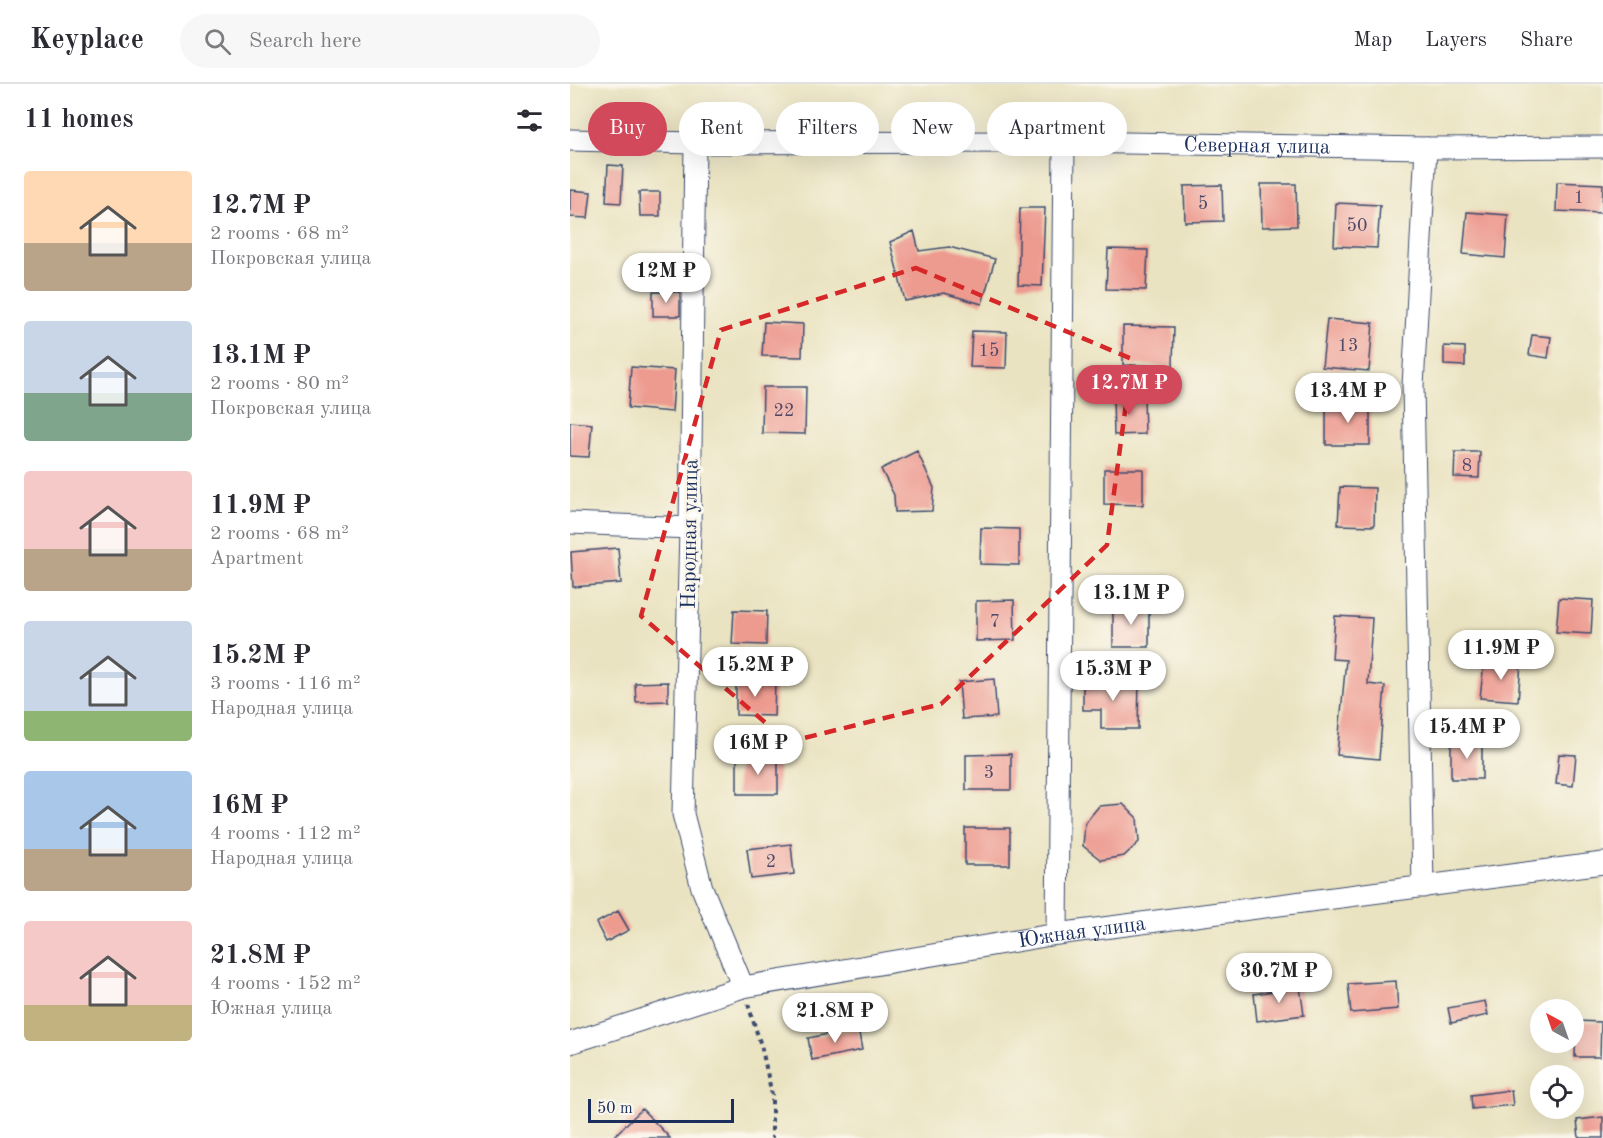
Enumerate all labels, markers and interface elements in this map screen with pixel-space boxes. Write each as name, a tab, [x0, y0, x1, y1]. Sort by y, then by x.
search box	[180, 14, 600, 68]
icon: search	[201, 25, 234, 58]
text: Keyplace	[30, 27, 144, 55]
text: Search here	[249, 30, 361, 52]
text: Map	[1353, 30, 1392, 51]
text: Layers	[1425, 30, 1487, 51]
text: Share	[1520, 30, 1573, 51]
chip: Buy	[588, 102, 667, 156]
chip: Rent	[679, 102, 764, 156]
chip: Filters	[776, 102, 879, 156]
chip: New	[891, 102, 975, 156]
chip: Apartment	[987, 102, 1127, 156]
icon: filters	[513, 104, 546, 137]
text: 11 homes	[24, 107, 133, 133]
street label: Северная улица	[1183, 135, 1331, 158]
house number: 1	[1574, 189, 1584, 207]
text: 12.7M ₽	[210, 193, 311, 219]
icon: home	[72, 195, 144, 267]
house number: 5	[1198, 195, 1208, 213]
house number: 50	[1347, 217, 1367, 235]
text: 2 rooms · 68 m²	[210, 224, 349, 244]
text: Покровская улица	[210, 249, 371, 269]
pin: 12M ₽	[624, 253, 708, 304]
text: 12M ₽	[636, 262, 696, 282]
house number: 13	[1338, 337, 1358, 355]
house number: 15	[979, 342, 999, 360]
text: 13.1M ₽	[210, 343, 311, 369]
icon: home	[72, 345, 144, 417]
pin: 12.7M ₽	[1074, 365, 1184, 416]
pin: 13.4M ₽	[1293, 373, 1403, 424]
text: 2 rooms · 80 m²	[210, 374, 349, 394]
text: 12.7M ₽	[1090, 374, 1168, 394]
text: 13.4M ₽	[1309, 382, 1387, 402]
text: Покровская улица	[210, 399, 371, 419]
house number: 22	[774, 402, 794, 420]
house number: 8	[1462, 457, 1472, 475]
street label: Народная улица	[679, 459, 702, 609]
text: 11.9M ₽	[210, 493, 311, 519]
icon: home	[72, 495, 144, 567]
text: 2 rooms · 68 m²	[210, 524, 349, 544]
text: Apartment	[210, 549, 304, 569]
pin: 13.1M ₽	[1076, 575, 1186, 626]
text: 13.1M ₽	[1092, 584, 1170, 604]
house number: 7	[990, 613, 1000, 631]
pin: 11.9M ₽	[1446, 630, 1556, 681]
text: 11.9M ₽	[1462, 639, 1540, 659]
text: 15.2M ₽	[210, 643, 311, 669]
icon: home	[72, 645, 144, 717]
pin: 15.2M ₽	[700, 647, 810, 698]
pin: 15.3M ₽	[1058, 651, 1168, 702]
text: 15.2M ₽	[716, 656, 794, 676]
text: 15.3M ₽	[1074, 660, 1152, 680]
text: 3 rooms · 116 m²	[210, 674, 360, 694]
text: Народная улица	[210, 699, 353, 719]
pin: 15.4M ₽	[1412, 709, 1522, 760]
text: 15.4M ₽	[1428, 718, 1506, 738]
pin: 16M ₽	[716, 725, 800, 776]
text: 16M ₽	[728, 734, 788, 754]
house number: 3	[984, 764, 994, 782]
text: 16M ₽	[210, 793, 289, 819]
icon: home	[72, 795, 144, 867]
text: 4 rooms · 112 m²	[210, 824, 360, 844]
text: Народная улица	[210, 849, 353, 869]
house number: 2	[766, 853, 776, 871]
street label: Южная улица	[1016, 914, 1147, 952]
text: 21.8M ₽	[210, 943, 311, 969]
icon: home	[72, 945, 144, 1017]
pin: 30.7M ₽	[1224, 953, 1334, 1004]
text: 30.7M ₽	[1240, 962, 1318, 982]
text: 4 rooms · 152 m²	[210, 974, 360, 994]
pin: 21.8M ₽	[780, 993, 890, 1044]
text: Южная улица	[210, 999, 332, 1019]
north arrow	[1530, 999, 1584, 1053]
map controls	[1530, 999, 1584, 1119]
text: 21.8M ₽	[796, 1002, 874, 1022]
button: locate	[1530, 1065, 1584, 1119]
scale bar	[588, 1096, 734, 1124]
text: 50 m	[597, 1101, 633, 1117]

